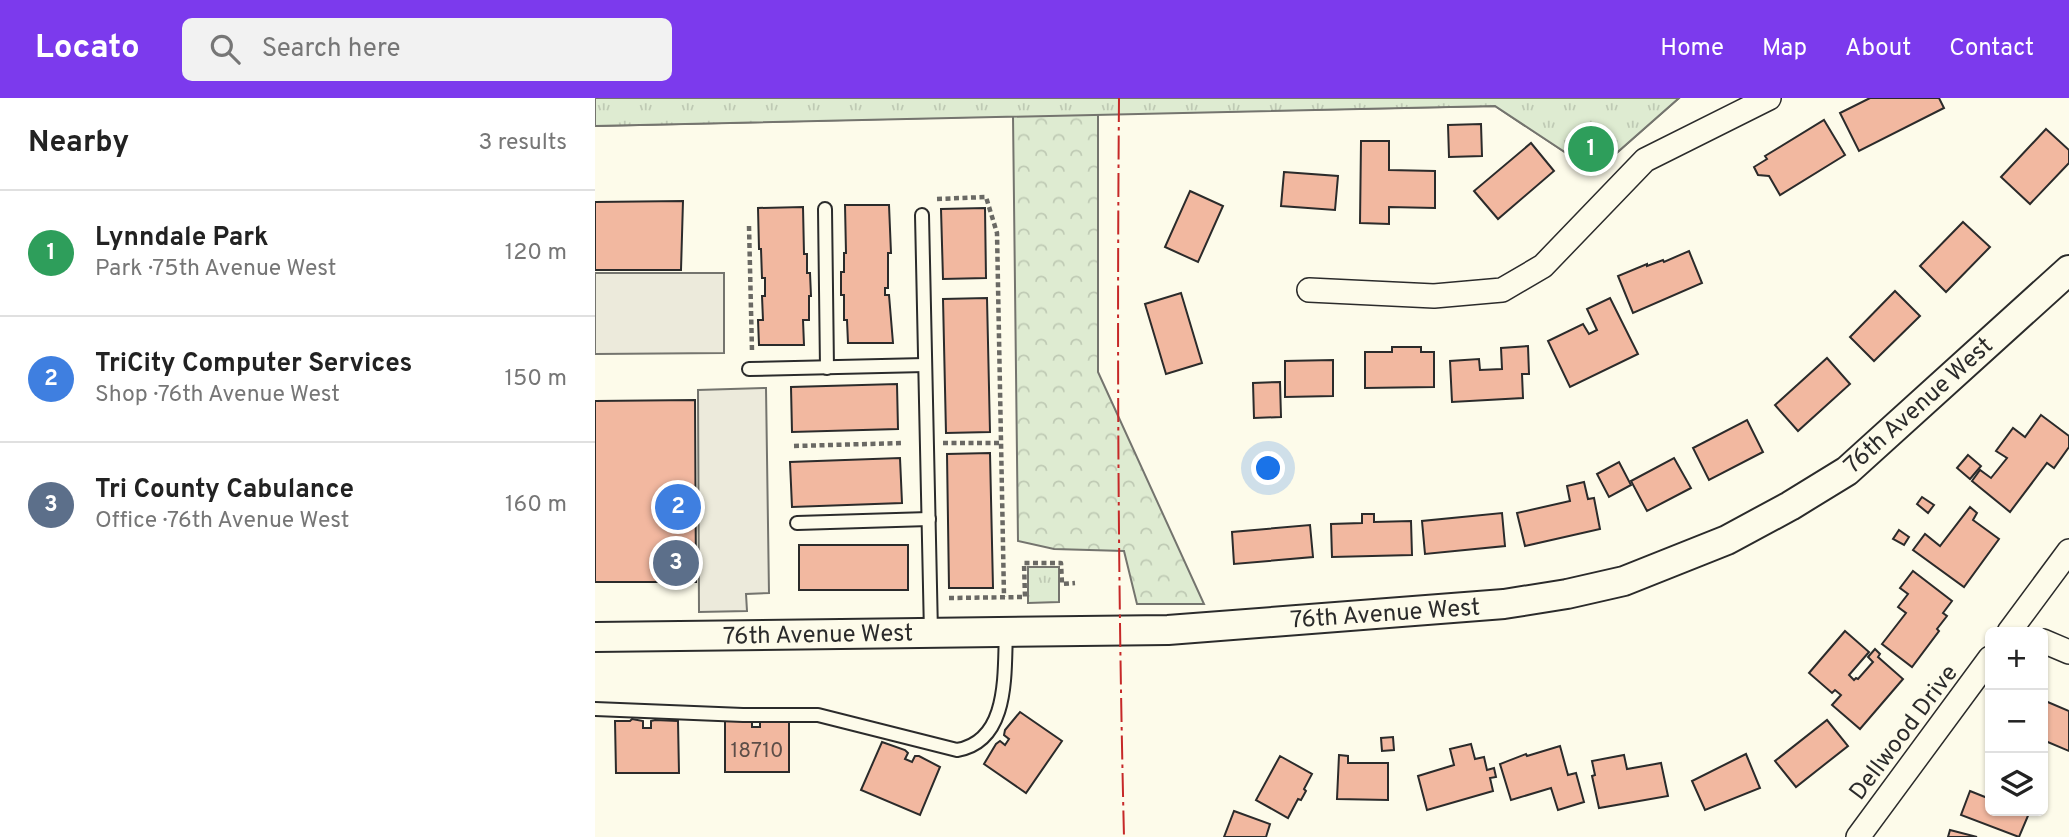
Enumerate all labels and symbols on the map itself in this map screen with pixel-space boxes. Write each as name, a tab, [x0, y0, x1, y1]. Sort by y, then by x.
pin: 1	[1568, 123, 1614, 175]
street label: 76th Avenue West	[1839, 332, 2000, 481]
your location	[1251, 451, 1285, 485]
pin: 2	[655, 481, 701, 533]
pin: 3	[653, 537, 699, 589]
street label: 76th Avenue West	[1289, 593, 1481, 637]
street label: 76th Avenue West	[723, 619, 913, 653]
street label: Dellwood Drive	[1844, 659, 1965, 807]
house number: 18710	[730, 738, 784, 765]

